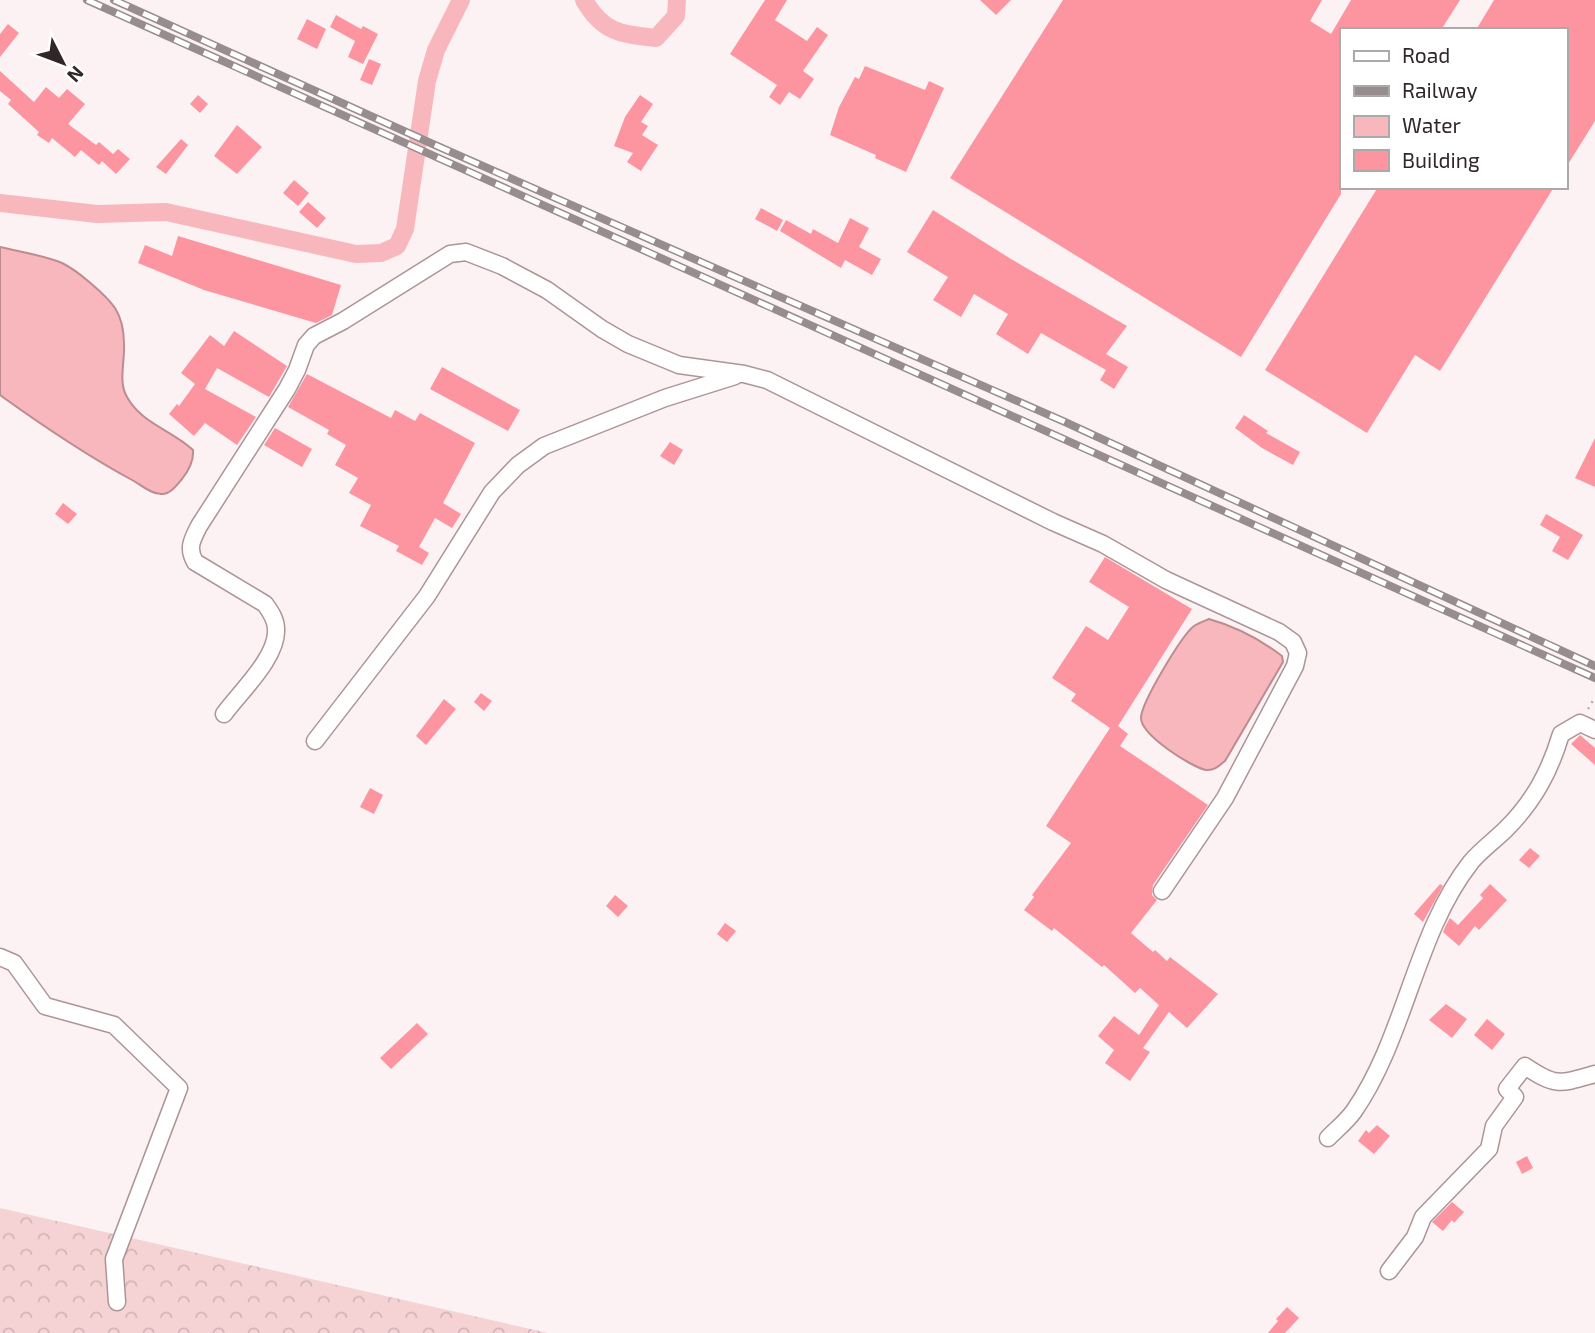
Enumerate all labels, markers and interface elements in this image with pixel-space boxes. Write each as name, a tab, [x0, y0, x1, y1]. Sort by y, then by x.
north arrow	[28, 28, 98, 98]
legend	[1340, 28, 1567, 189]
text: Road	[1402, 42, 1450, 67]
text: N	[63, 62, 89, 88]
text: Railway	[1402, 77, 1478, 102]
text: Water	[1402, 112, 1461, 137]
text: Building	[1402, 147, 1480, 172]

